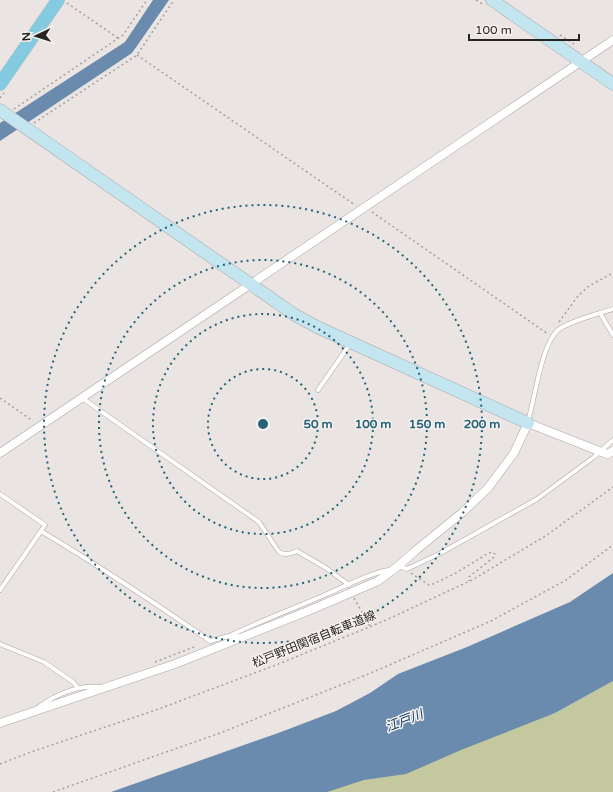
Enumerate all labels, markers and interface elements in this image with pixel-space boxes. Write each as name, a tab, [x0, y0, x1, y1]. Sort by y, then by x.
north arrow	[16, 16, 56, 56]
scale bar	[469, 16, 579, 42]
text: 100 m	[475, 23, 512, 37]
text: N	[20, 32, 33, 42]
centre of rings	[256, 417, 270, 431]
text: 50 m	[303, 417, 333, 431]
text: 100 m	[355, 417, 391, 431]
text: 150 m	[409, 417, 445, 431]
text: 200 m	[464, 417, 500, 431]
street label: 松戸野田関宿自転車道線	[250, 608, 378, 670]
water label: 江戸川	[383, 706, 427, 735]

